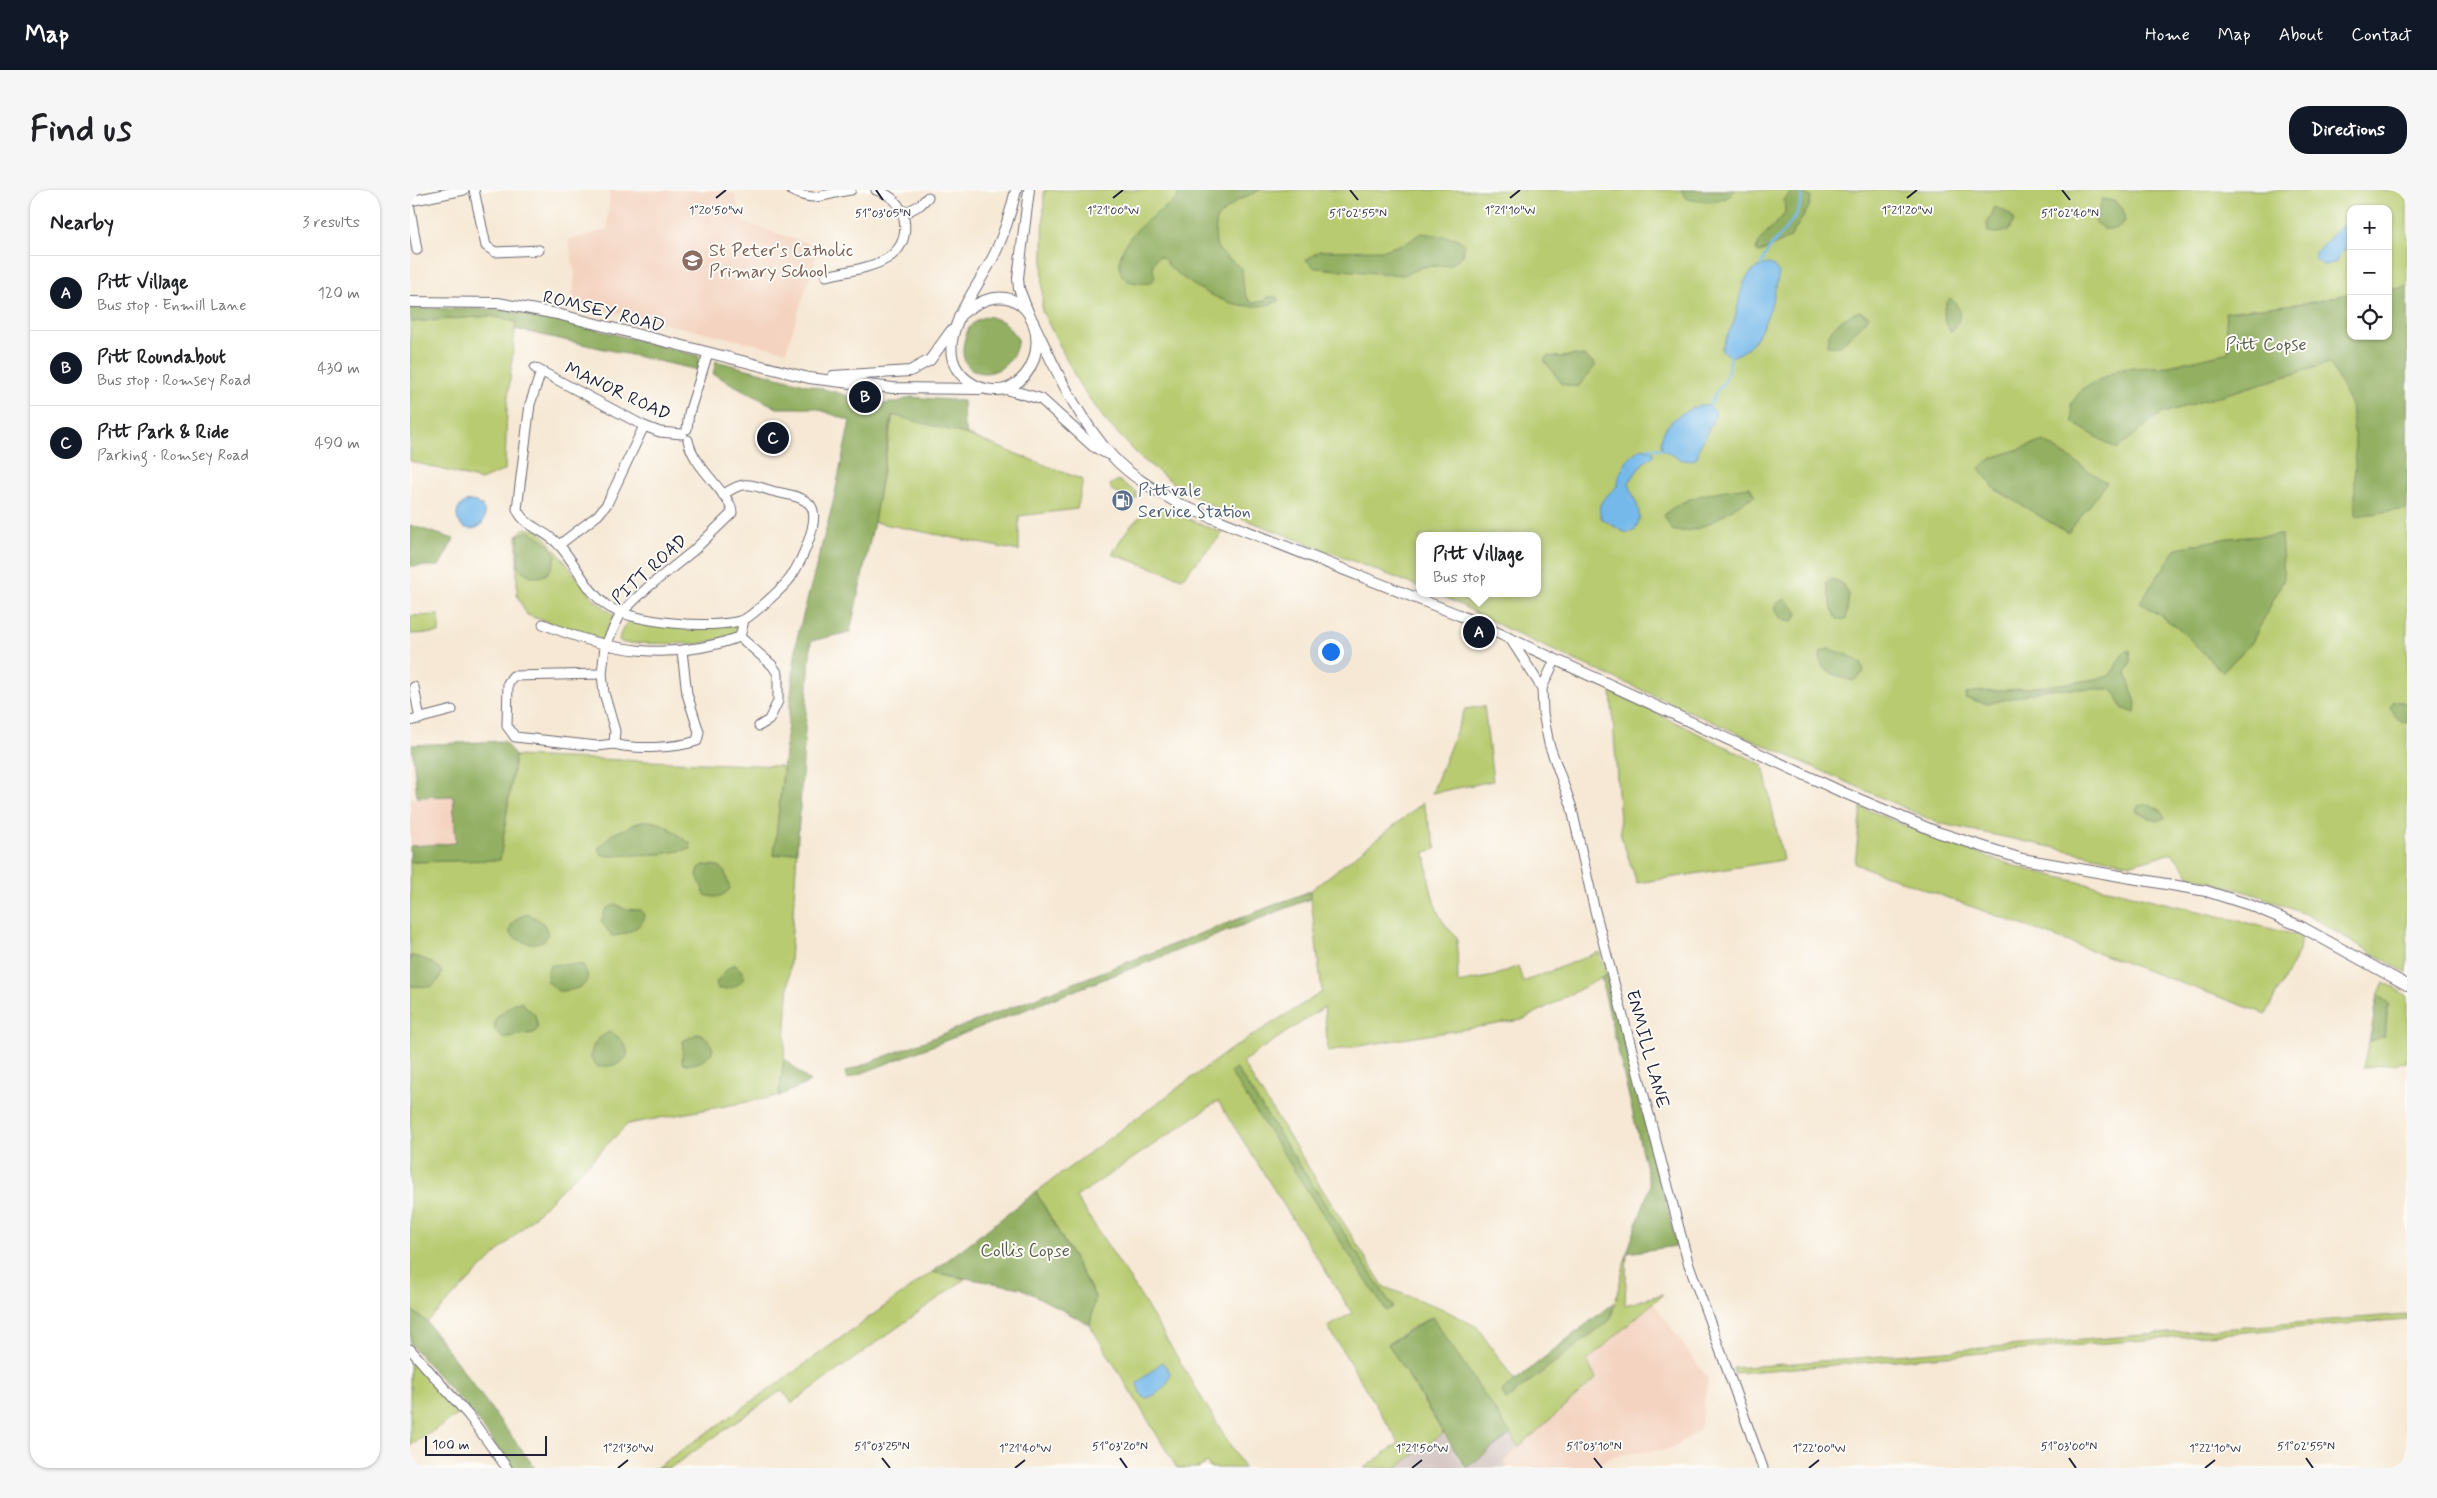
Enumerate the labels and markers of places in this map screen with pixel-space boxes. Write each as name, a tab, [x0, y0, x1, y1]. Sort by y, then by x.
place label: St Peter's Catholic Primary School	[709, 239, 853, 284]
school or university icon: St Peter's Catholic Primary School	[681, 248, 705, 272]
pin: B	[849, 378, 881, 416]
pin: C	[757, 419, 789, 457]
place label: Pittvale Service Station	[1138, 479, 1251, 524]
fuel station icon: Pittvale Service Station	[1110, 488, 1134, 512]
pin: A	[1463, 613, 1495, 651]

